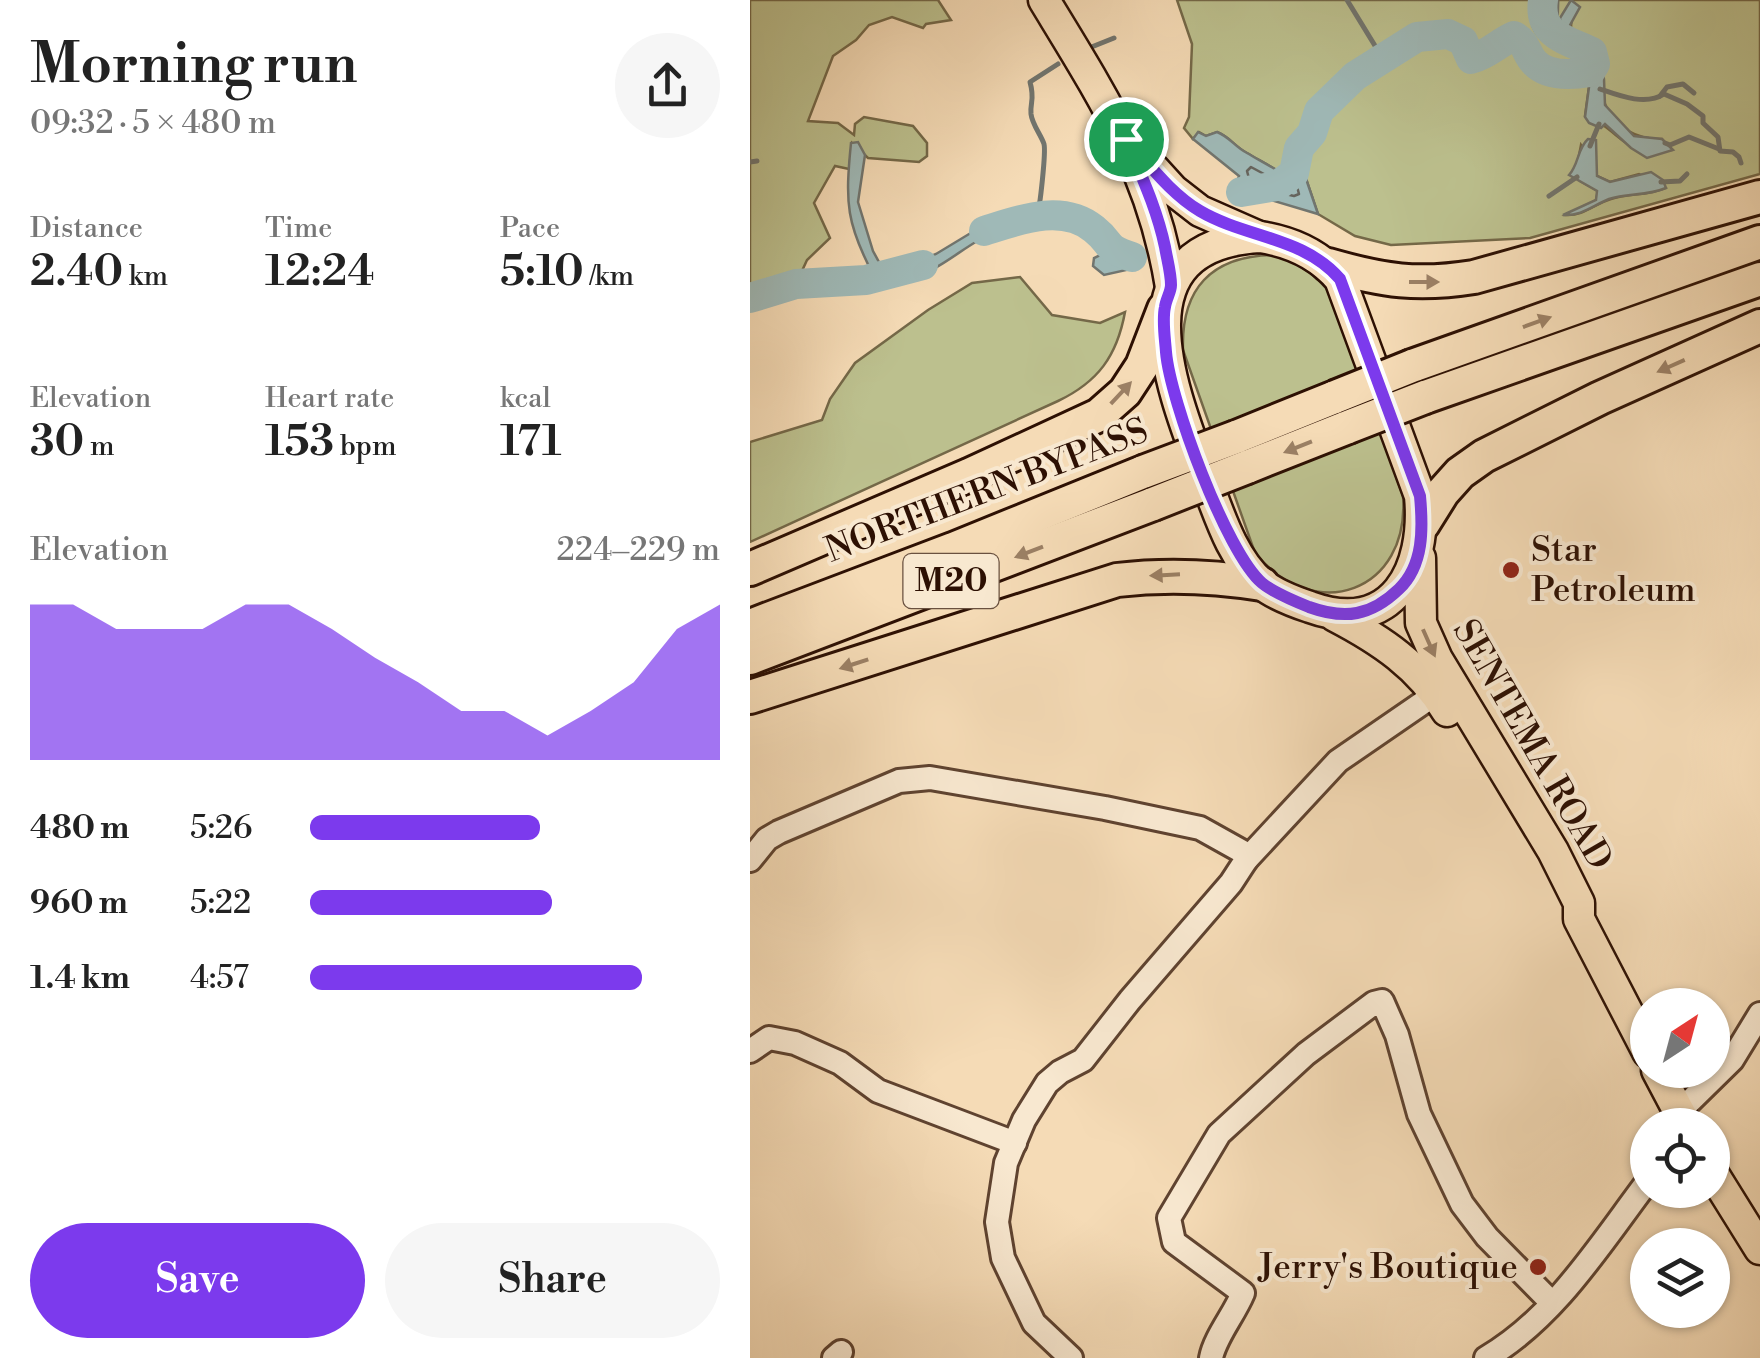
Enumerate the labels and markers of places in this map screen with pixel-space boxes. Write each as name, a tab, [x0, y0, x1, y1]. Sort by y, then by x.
pin	[1084, 97, 1169, 182]
place label: Star Petroleum	[1531, 529, 1696, 612]
marker: Star Petroleum	[1500, 559, 1522, 581]
place label: Jerry's Boutique	[1256, 1246, 1518, 1289]
marker: Jerry's Boutique	[1527, 1256, 1549, 1278]

